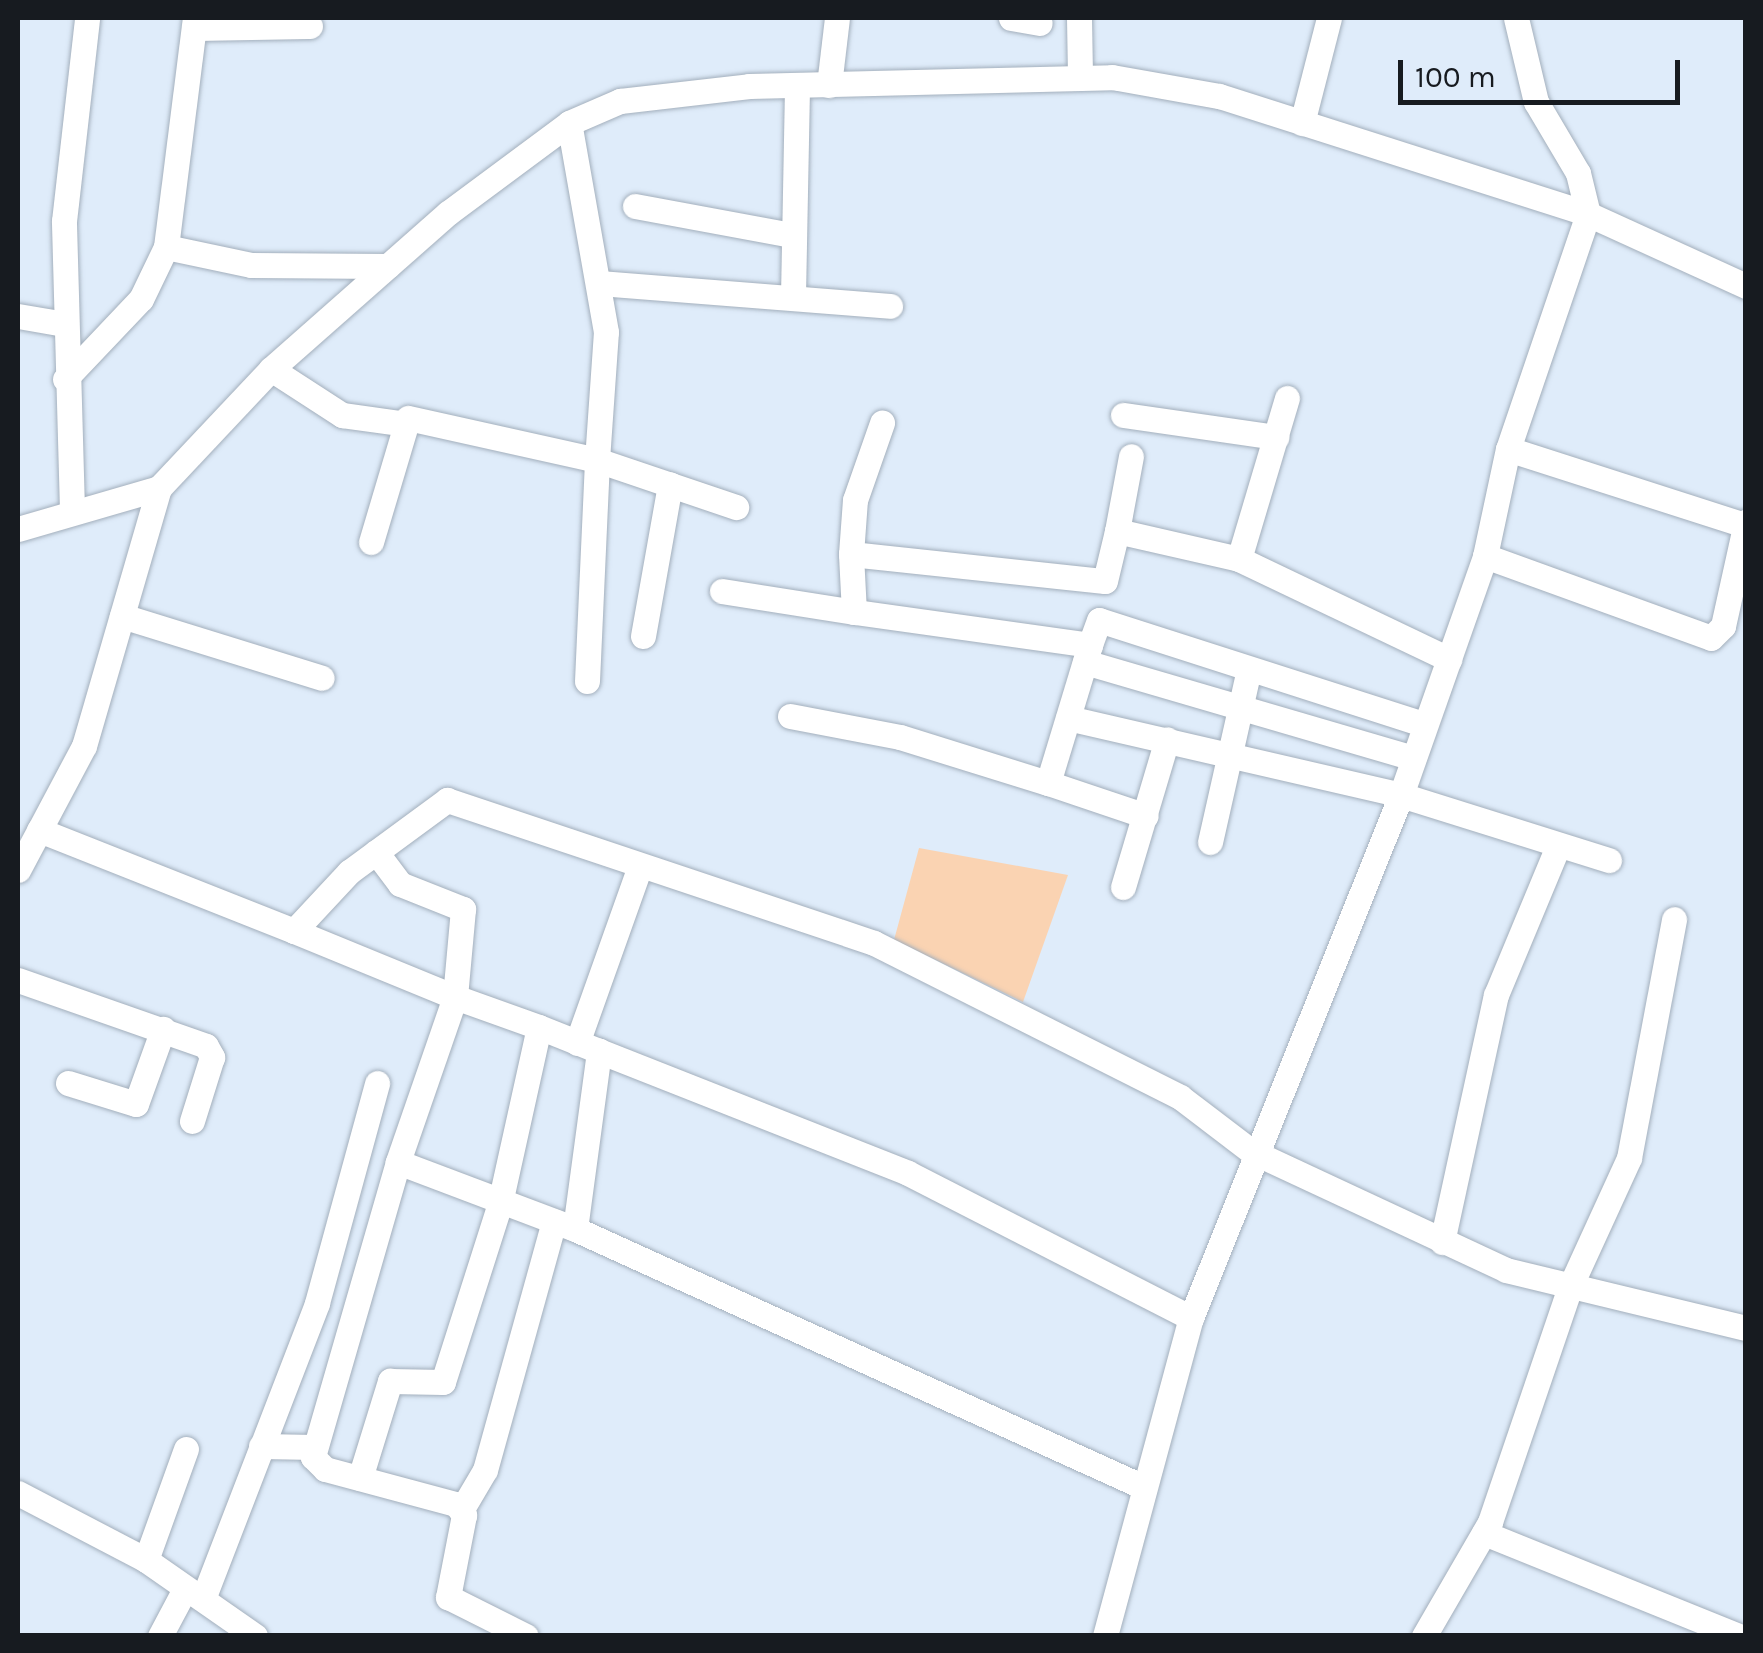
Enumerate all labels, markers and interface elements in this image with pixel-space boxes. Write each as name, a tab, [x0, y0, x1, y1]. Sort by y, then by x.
scale bar	[1403, 40, 1686, 102]
text: 100 m	[1415, 59, 1496, 95]

